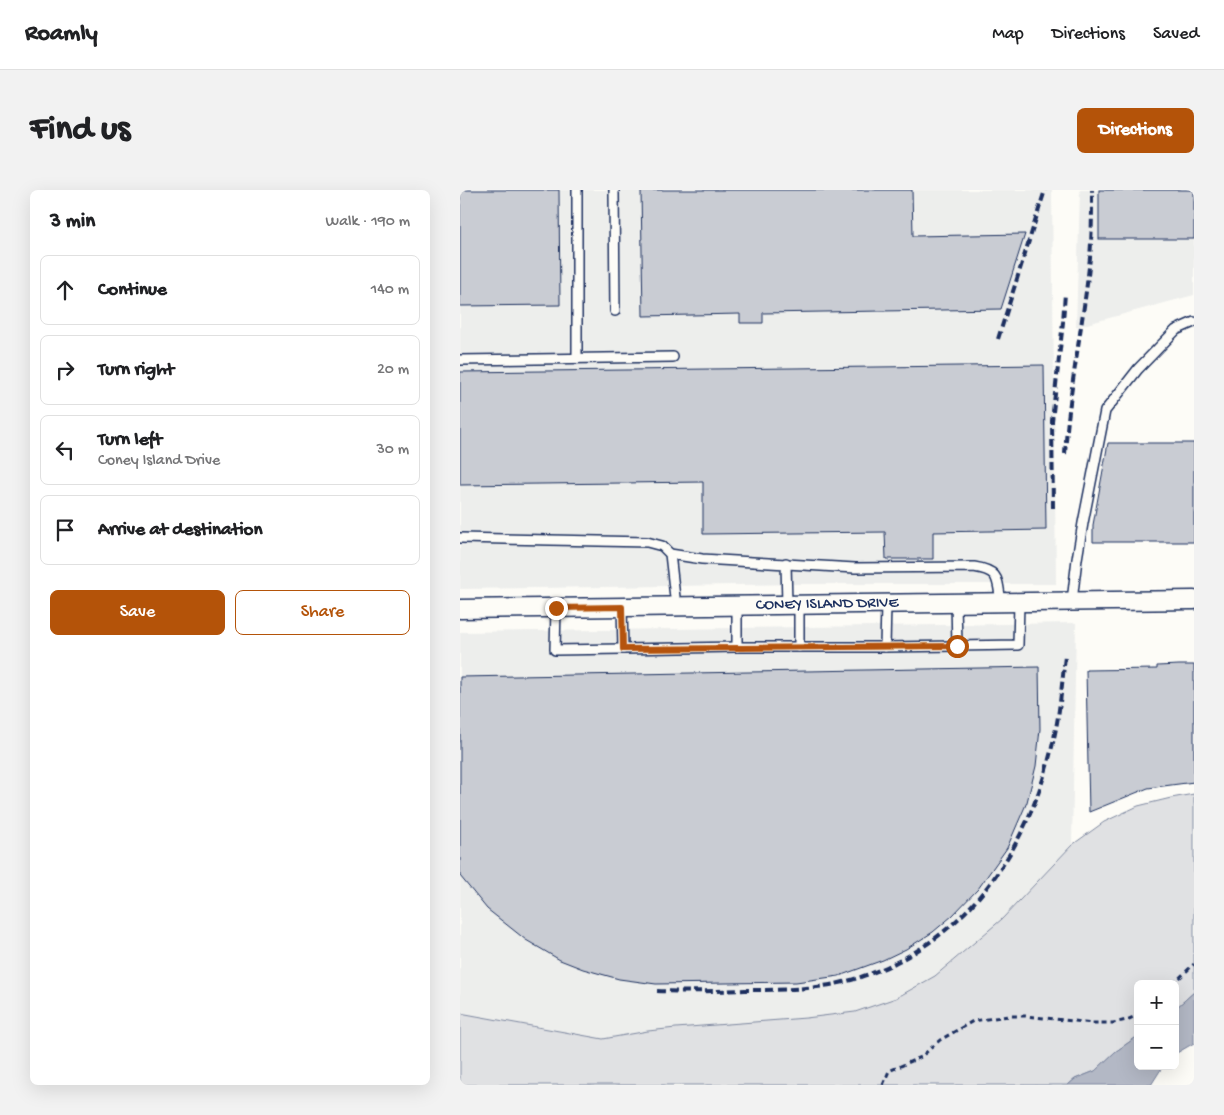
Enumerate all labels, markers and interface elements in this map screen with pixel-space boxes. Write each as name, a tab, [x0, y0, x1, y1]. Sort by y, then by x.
text: Roamly	[25, 20, 98, 49]
text: Map	[992, 24, 1024, 45]
text: Directions	[1052, 24, 1125, 45]
text: Saved	[1153, 24, 1199, 45]
button: Directions	[1077, 108, 1194, 153]
text: Find us	[30, 110, 130, 151]
text: 3 min	[50, 210, 95, 235]
text: Walk · 190 m	[326, 213, 410, 232]
icon: ahead	[51, 276, 79, 304]
text: Continue	[98, 279, 167, 302]
text: 140 m	[371, 281, 409, 300]
icon: right	[51, 356, 79, 384]
text: Turn right	[98, 359, 174, 382]
text: 20 m	[377, 361, 409, 380]
text: Turn left	[98, 429, 162, 452]
icon: left	[51, 436, 79, 464]
text: 30 m	[376, 441, 409, 460]
text: Coney Island Drive	[98, 452, 220, 471]
icon: arrive	[51, 516, 79, 544]
text: Arrive at destination	[98, 519, 262, 542]
button: Save	[50, 590, 225, 635]
button: Share	[235, 590, 410, 635]
street label: CONEY ISLAND DRIVE	[756, 594, 900, 616]
route end	[545, 597, 568, 620]
route start	[946, 635, 969, 658]
map controls	[1134, 980, 1179, 1070]
button: +	[1134, 980, 1179, 1025]
button: −	[1134, 1025, 1179, 1070]

